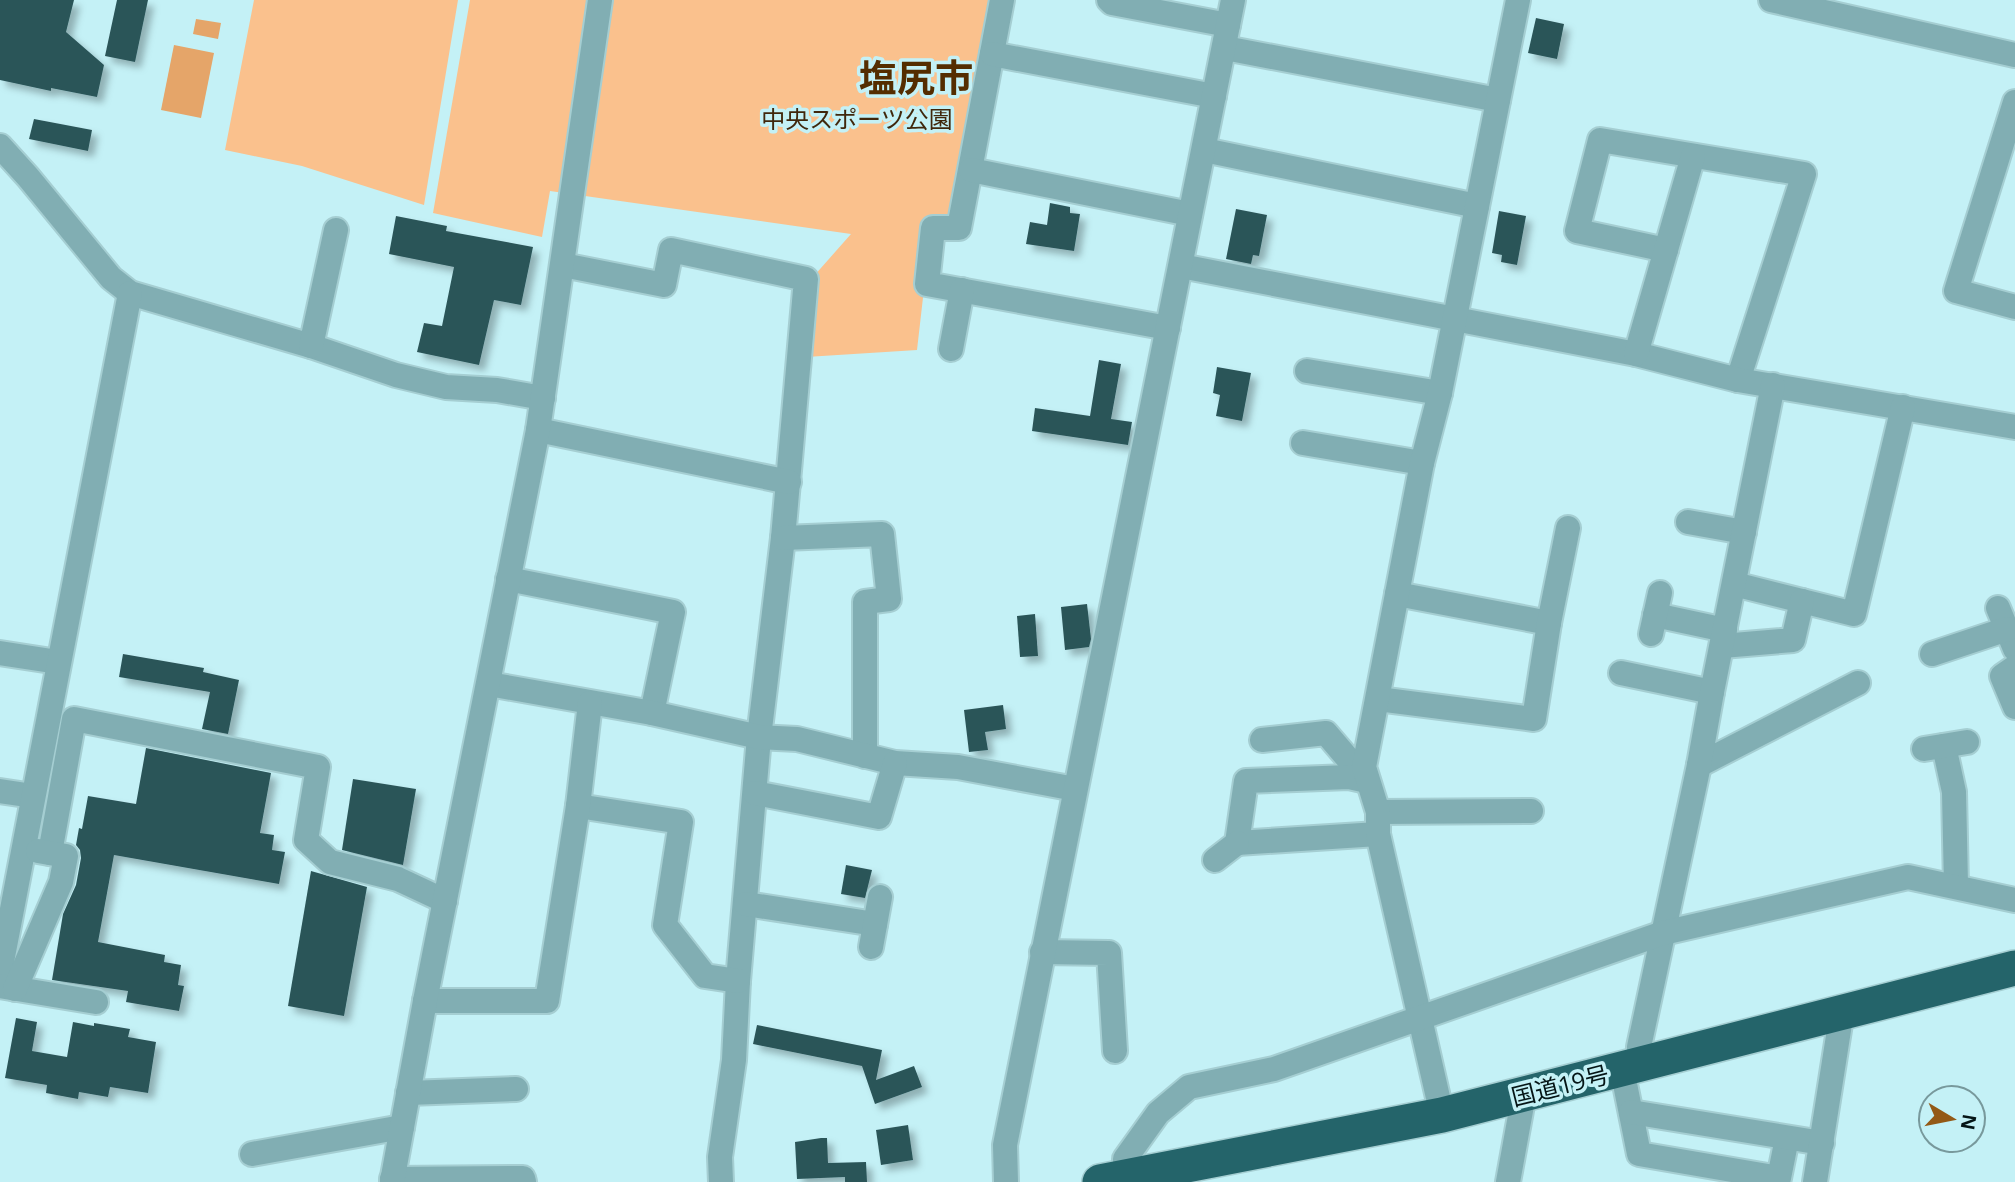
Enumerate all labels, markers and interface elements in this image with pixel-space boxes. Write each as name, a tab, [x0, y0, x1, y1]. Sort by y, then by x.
district label: 塩尻市	[859, 51, 973, 103]
park label: 中央スポーツ公園	[761, 102, 953, 135]
street label: 国道19号	[1508, 1057, 1612, 1113]
north arrow	[1917, 1084, 1987, 1154]
text: N	[1955, 1112, 1983, 1132]

